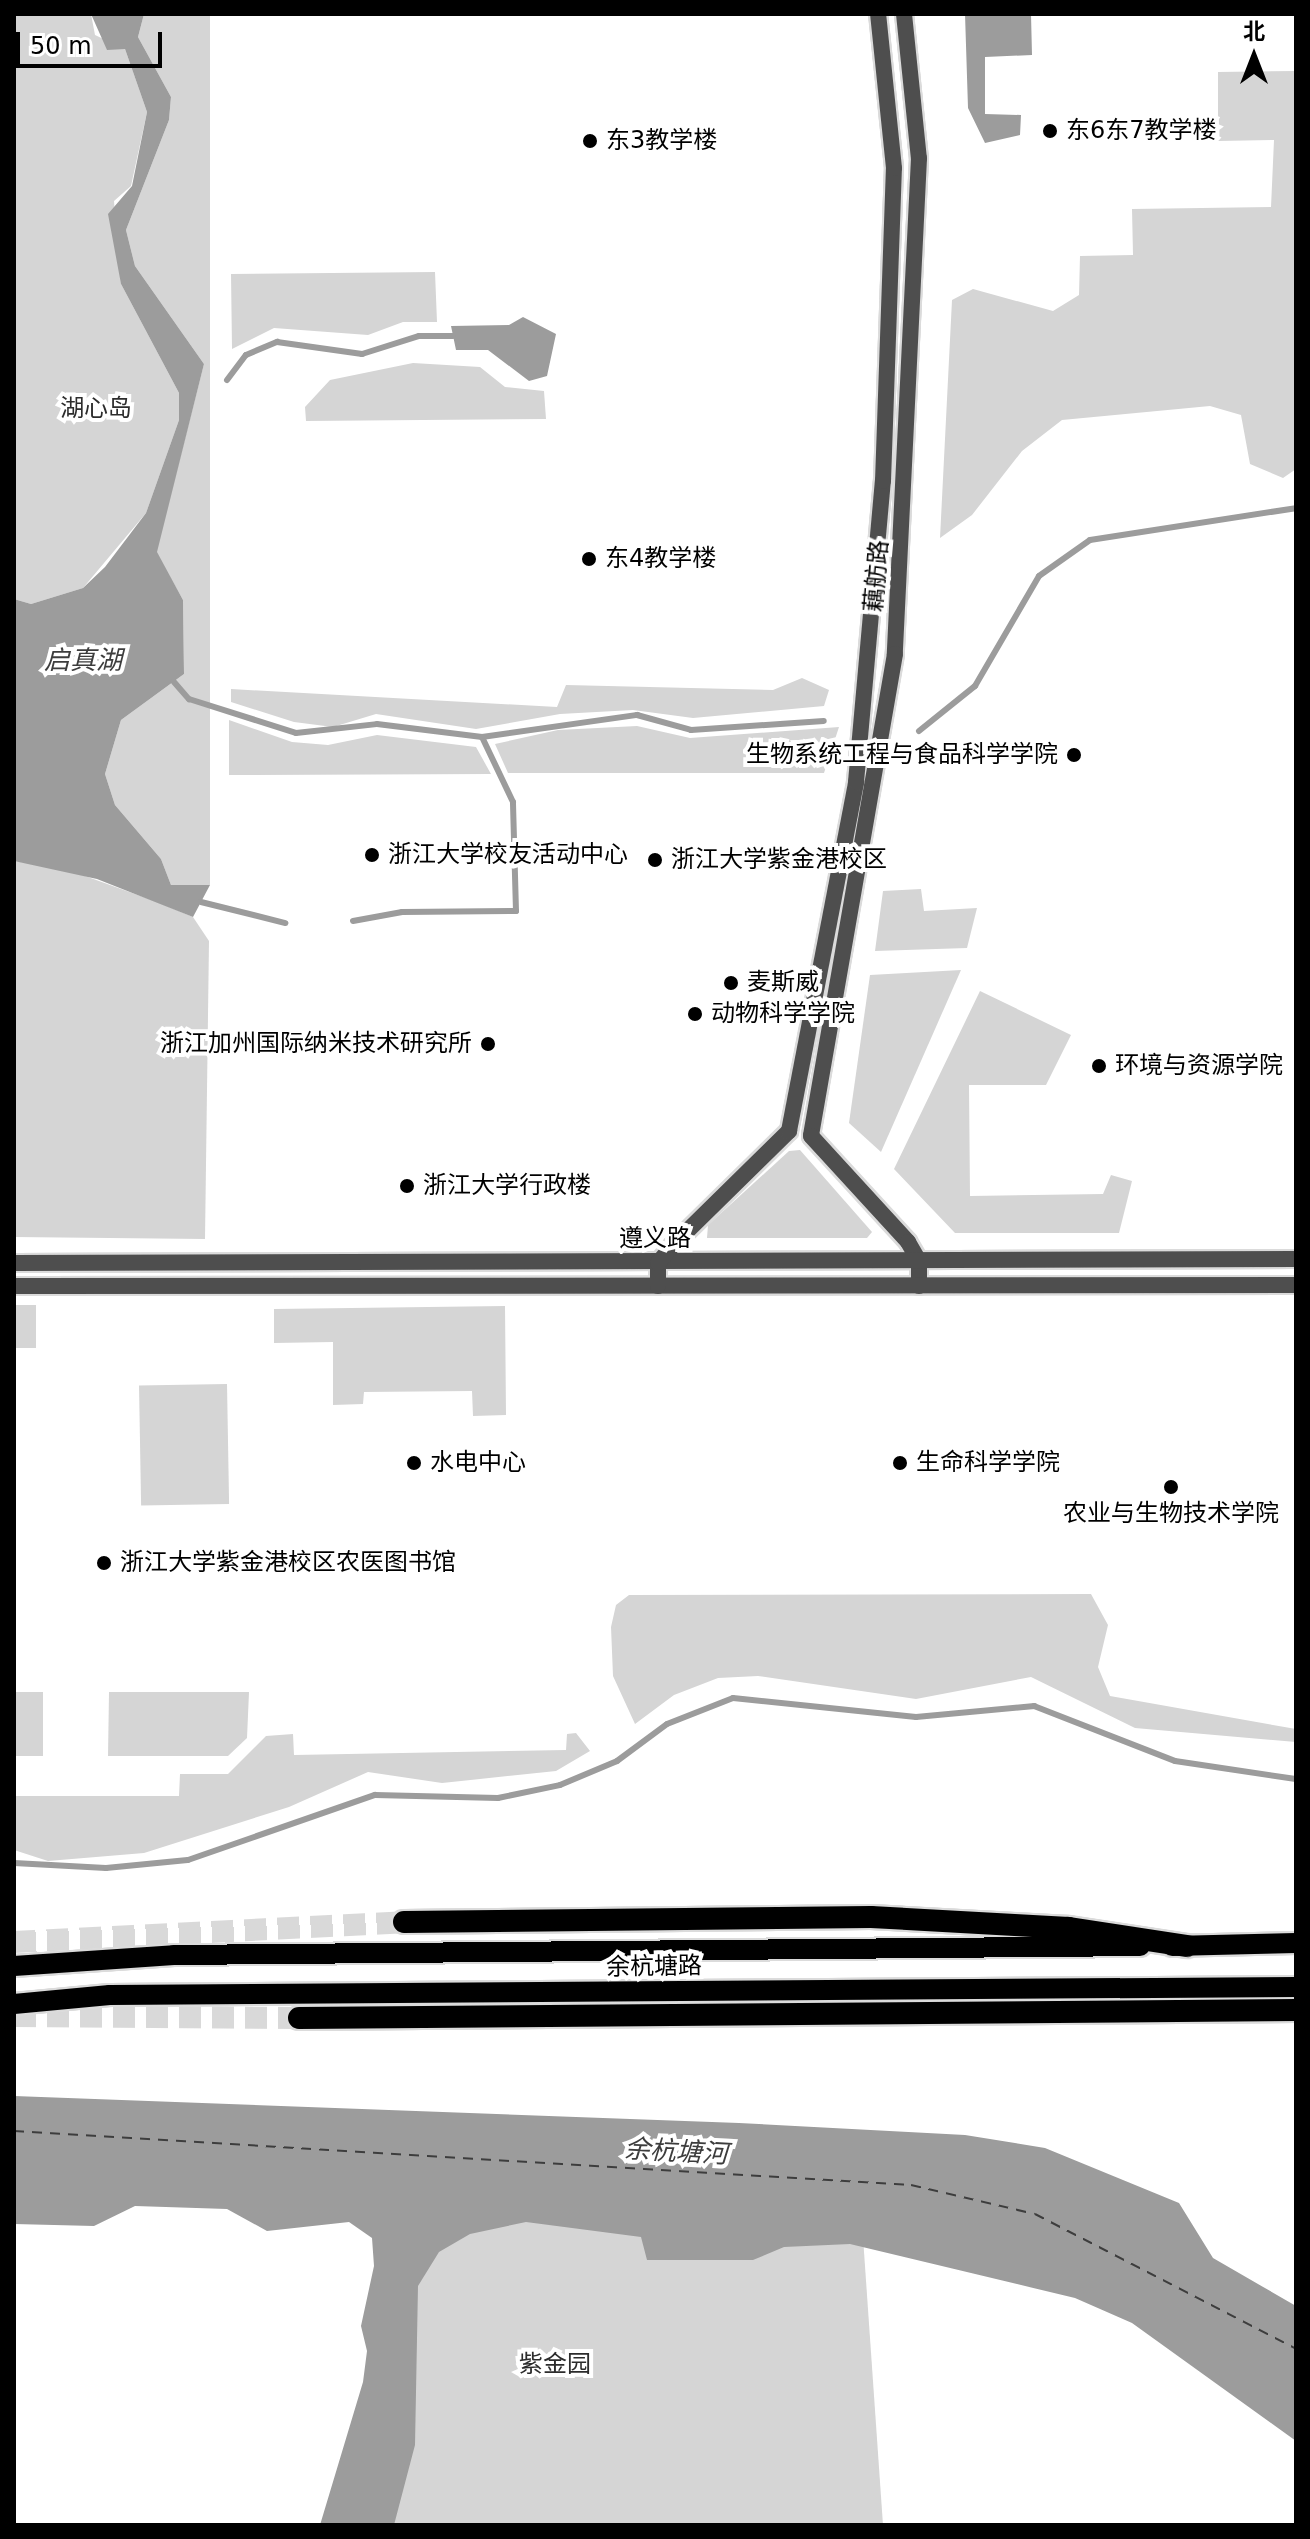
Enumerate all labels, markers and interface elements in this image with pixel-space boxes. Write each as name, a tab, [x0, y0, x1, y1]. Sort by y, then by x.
scale bar	[20, 16, 166, 66]
north arrow	[1214, 16, 1294, 96]
text: 北	[1243, 19, 1265, 44]
text: 50 m	[30, 32, 92, 60]
place label: 东6东7教学楼	[1066, 117, 1217, 145]
marker: 东6东7教学楼	[1041, 122, 1059, 140]
place label: 东3教学楼	[606, 127, 717, 155]
marker: 东3教学楼	[581, 132, 599, 150]
park label: 湖心岛	[60, 395, 132, 423]
street label: 藕舫路	[860, 539, 894, 613]
place label: 东4教学楼	[605, 545, 716, 573]
marker: 东4教学楼	[580, 550, 598, 568]
water label: 启真湖	[44, 645, 122, 677]
place label: 生物系统工程与食品科学学院	[746, 741, 1058, 769]
marker: 生物系统工程与食品科学学院	[1065, 746, 1083, 764]
place label: 浙江大学校友活动中心	[388, 841, 628, 869]
marker: 浙江大学校友活动中心	[363, 846, 381, 864]
place label: 浙江大学紫金港校区	[671, 846, 887, 874]
marker: 浙江大学紫金港校区	[646, 851, 664, 869]
place label: 麦斯威	[747, 969, 819, 997]
marker: 麦斯威	[722, 974, 740, 992]
place label: 动物科学学院	[711, 1000, 855, 1028]
marker: 动物科学学院	[686, 1005, 704, 1023]
place label: 浙江加州国际纳米技术研究所	[160, 1030, 472, 1058]
marker: 浙江加州国际纳米技术研究所	[479, 1035, 497, 1053]
place label: 环境与资源学院	[1115, 1052, 1283, 1080]
marker: 环境与资源学院	[1090, 1057, 1108, 1075]
place label: 浙江大学行政楼	[423, 1172, 591, 1200]
marker: 浙江大学行政楼	[398, 1177, 416, 1195]
street label: 遵义路	[619, 1225, 691, 1253]
place label: 水电中心	[430, 1449, 526, 1477]
place label: 生命科学学院	[916, 1449, 1060, 1477]
marker: 水电中心	[405, 1454, 423, 1472]
marker: 生命科学学院	[891, 1454, 909, 1472]
marker: 农业与生物技术学院	[1162, 1478, 1180, 1496]
place label: 农业与生物技术学院	[1063, 1500, 1279, 1528]
place label: 浙江大学紫金港校区农医图书馆	[120, 1549, 456, 1577]
marker: 浙江大学紫金港校区农医图书馆	[95, 1554, 113, 1572]
street label: 余杭塘路	[606, 1952, 702, 1982]
water label: 余杭塘河	[623, 2134, 729, 2170]
park label: 紫金园	[519, 2351, 591, 2379]

